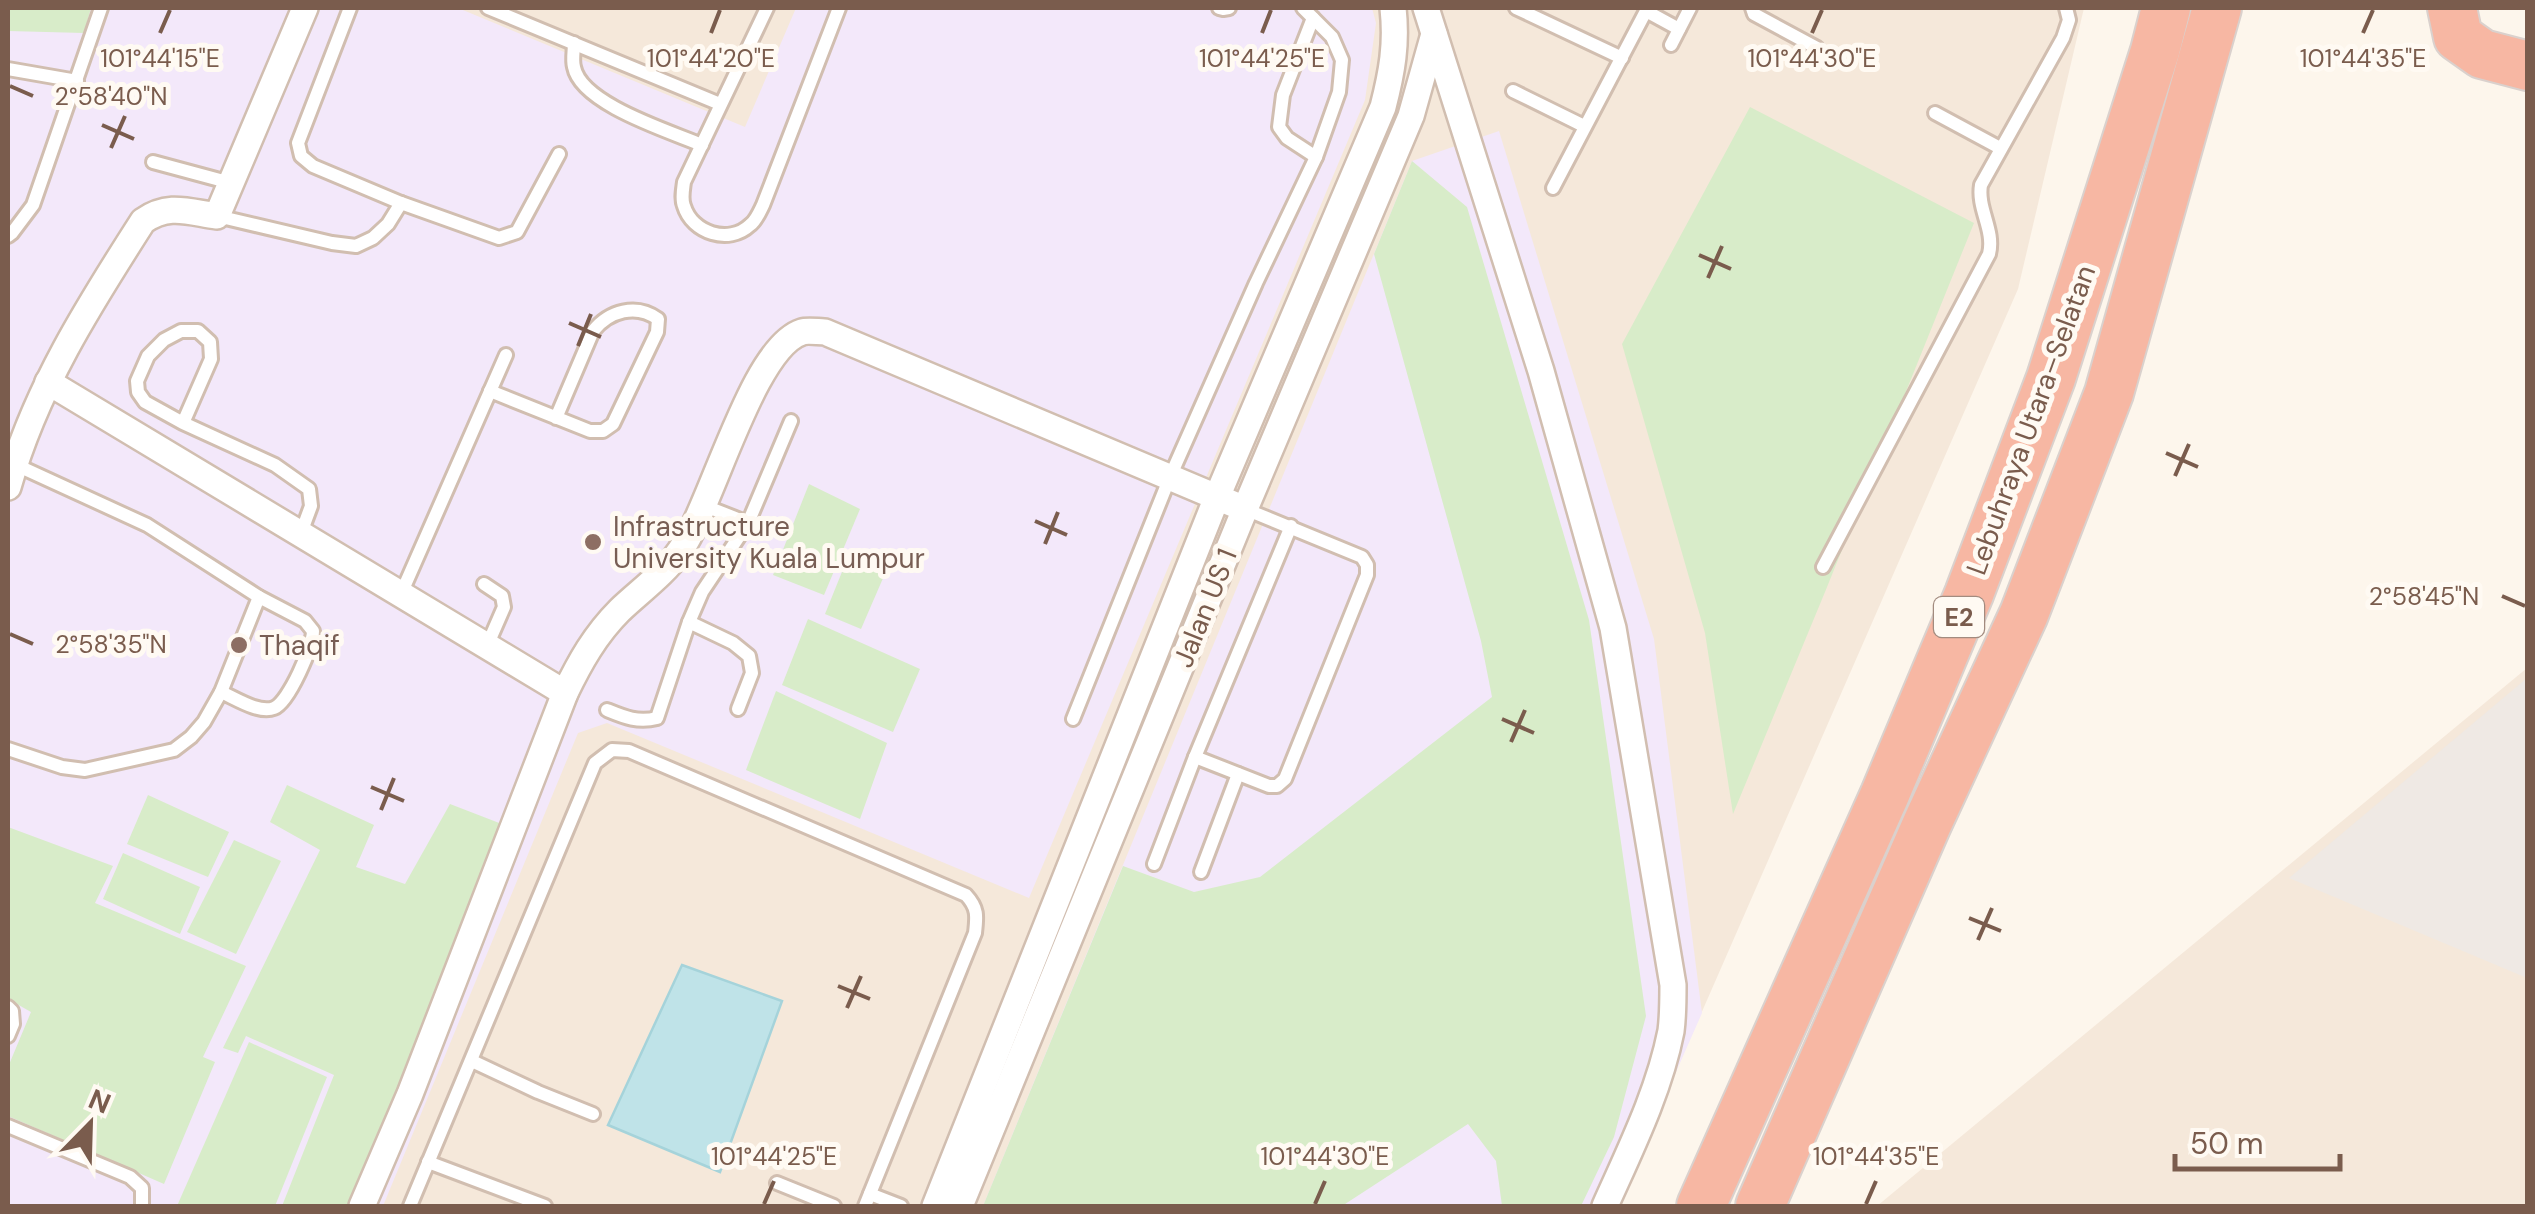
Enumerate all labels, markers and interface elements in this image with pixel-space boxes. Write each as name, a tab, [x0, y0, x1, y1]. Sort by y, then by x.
text: 101°44'15"E	[100, 42, 220, 75]
text: 101°44'20"E	[647, 42, 775, 75]
text: 101°44'25"E	[1199, 42, 1325, 75]
text: 101°44'30"E	[1748, 42, 1876, 75]
text: 101°44'35"E	[2300, 42, 2426, 75]
text: 2°58'40"N	[55, 80, 167, 113]
street label: Lebuhraya Utara–Selatan	[1958, 260, 2104, 580]
place label: Infrastructure University Kuala Lumpur	[613, 508, 925, 577]
marker: Infrastructure University Kuala Lumpur	[582, 531, 604, 553]
street label: Jalan US 1	[1164, 543, 1246, 673]
text: 2°58'45"N	[2369, 580, 2479, 613]
road number: E2	[1934, 597, 1984, 637]
place label: Thaqif	[259, 627, 340, 664]
text: 2°58'35"N	[55, 628, 167, 661]
marker: Thaqif	[228, 634, 250, 656]
north arrow	[40, 1074, 140, 1174]
text: N	[83, 1080, 116, 1122]
scale bar	[2175, 1109, 2340, 1171]
text: 50 m	[2190, 1124, 2264, 1163]
text: 101°44'25"E	[711, 1140, 837, 1173]
text: 101°44'30"E	[1261, 1140, 1389, 1173]
text: 101°44'35"E	[1813, 1140, 1939, 1173]

